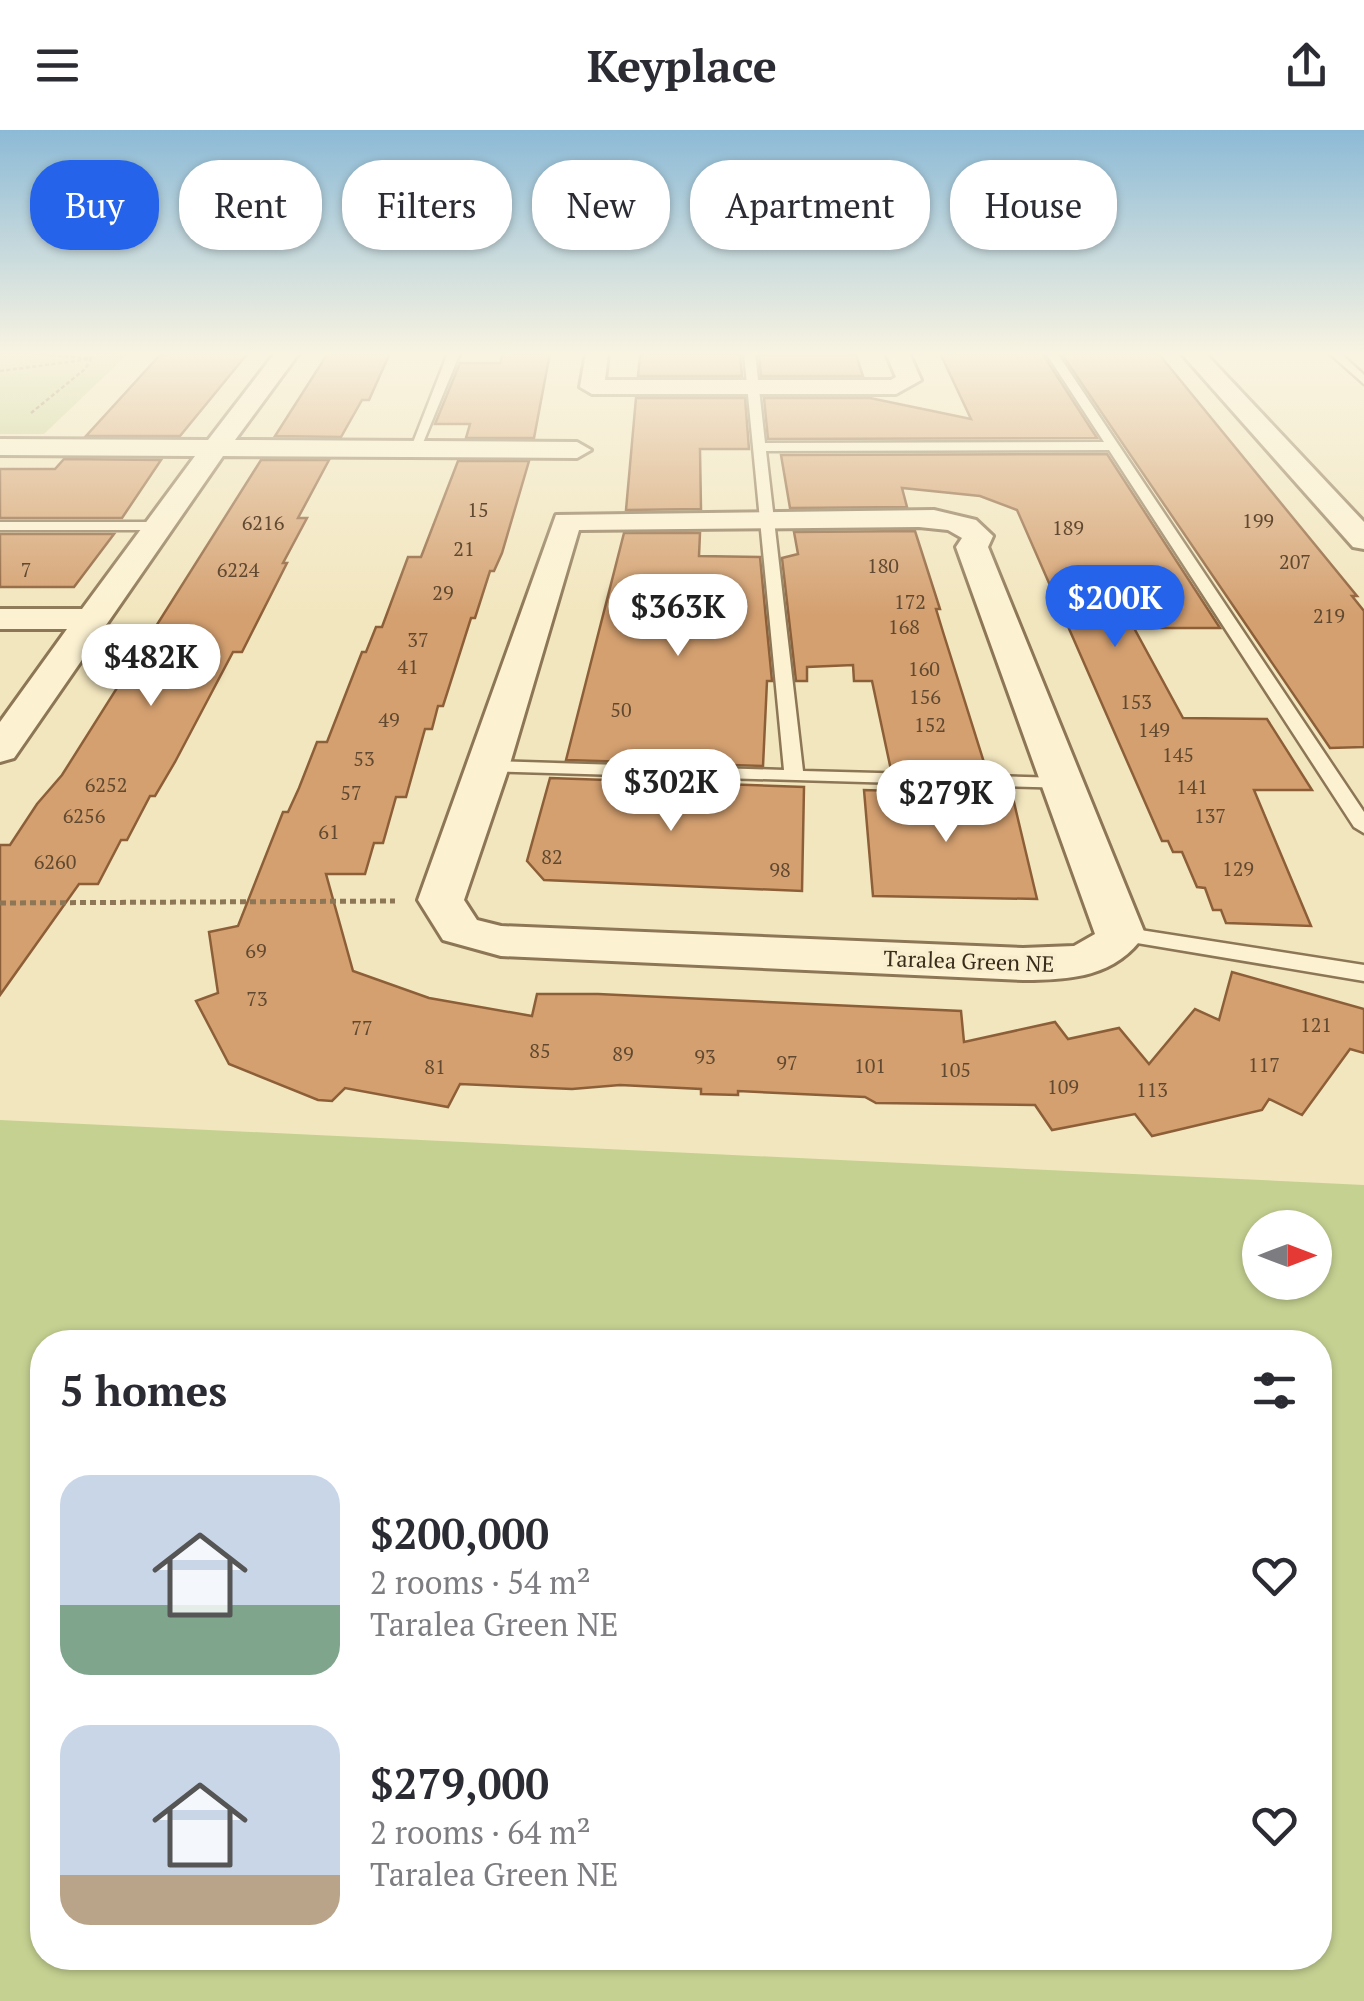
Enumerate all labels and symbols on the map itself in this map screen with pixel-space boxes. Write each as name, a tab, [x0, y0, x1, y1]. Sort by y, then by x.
house number: 15	[467, 496, 489, 523]
house number: 199	[1242, 507, 1274, 534]
house number: 6216	[242, 509, 285, 536]
house number: 189	[1052, 514, 1084, 541]
house number: 21	[453, 535, 475, 562]
house number: 207	[1279, 548, 1311, 575]
house number: 180	[867, 552, 899, 579]
house number: 7	[21, 556, 31, 583]
house number: 6224	[217, 556, 260, 583]
pin: $200K	[1045, 565, 1185, 650]
pin: $363K	[608, 574, 748, 659]
house number: 29	[432, 579, 454, 606]
house number: 172	[894, 588, 926, 615]
house number: 219	[1313, 602, 1345, 629]
house number: 168	[888, 613, 920, 640]
pin: $482K	[81, 624, 221, 709]
house number: 37	[407, 626, 429, 653]
house number: 41	[397, 653, 419, 680]
house number: 160	[908, 655, 940, 682]
house number: 156	[909, 683, 941, 710]
house number: 153	[1120, 688, 1152, 715]
house number: 50	[610, 696, 632, 723]
house number: 49	[378, 706, 400, 733]
house number: 152	[914, 711, 946, 738]
house number: 149	[1138, 716, 1170, 743]
house number: 145	[1162, 741, 1194, 768]
house number: 53	[353, 745, 375, 772]
pin: $302K	[601, 749, 741, 834]
pin: $279K	[876, 760, 1016, 845]
house number: 6252	[85, 771, 127, 798]
house number: 141	[1176, 773, 1208, 800]
house number: 57	[340, 779, 362, 806]
house number: 6256	[63, 802, 106, 829]
house number: 137	[1194, 802, 1226, 829]
house number: 61	[318, 818, 340, 845]
house number: 82	[541, 843, 563, 870]
house number: 6260	[34, 848, 76, 875]
house number: 129	[1222, 855, 1254, 882]
house number: 98	[769, 856, 791, 883]
house number: 69	[245, 937, 267, 964]
street label: Taralea Green NE	[883, 943, 1055, 978]
house number: 73	[246, 985, 268, 1012]
house number: 121	[1300, 1011, 1332, 1038]
house number: 77	[351, 1014, 373, 1041]
house number: 85	[529, 1037, 551, 1064]
house number: 89	[612, 1040, 634, 1067]
house number: 93	[694, 1043, 716, 1070]
house number: 97	[776, 1049, 798, 1076]
house number: 117	[1248, 1051, 1280, 1078]
house number: 101	[854, 1052, 886, 1079]
house number: 81	[424, 1053, 446, 1080]
house number: 105	[939, 1056, 971, 1083]
house number: 109	[1047, 1073, 1079, 1100]
house number: 113	[1136, 1076, 1168, 1103]
north arrow	[1242, 1210, 1332, 1300]

